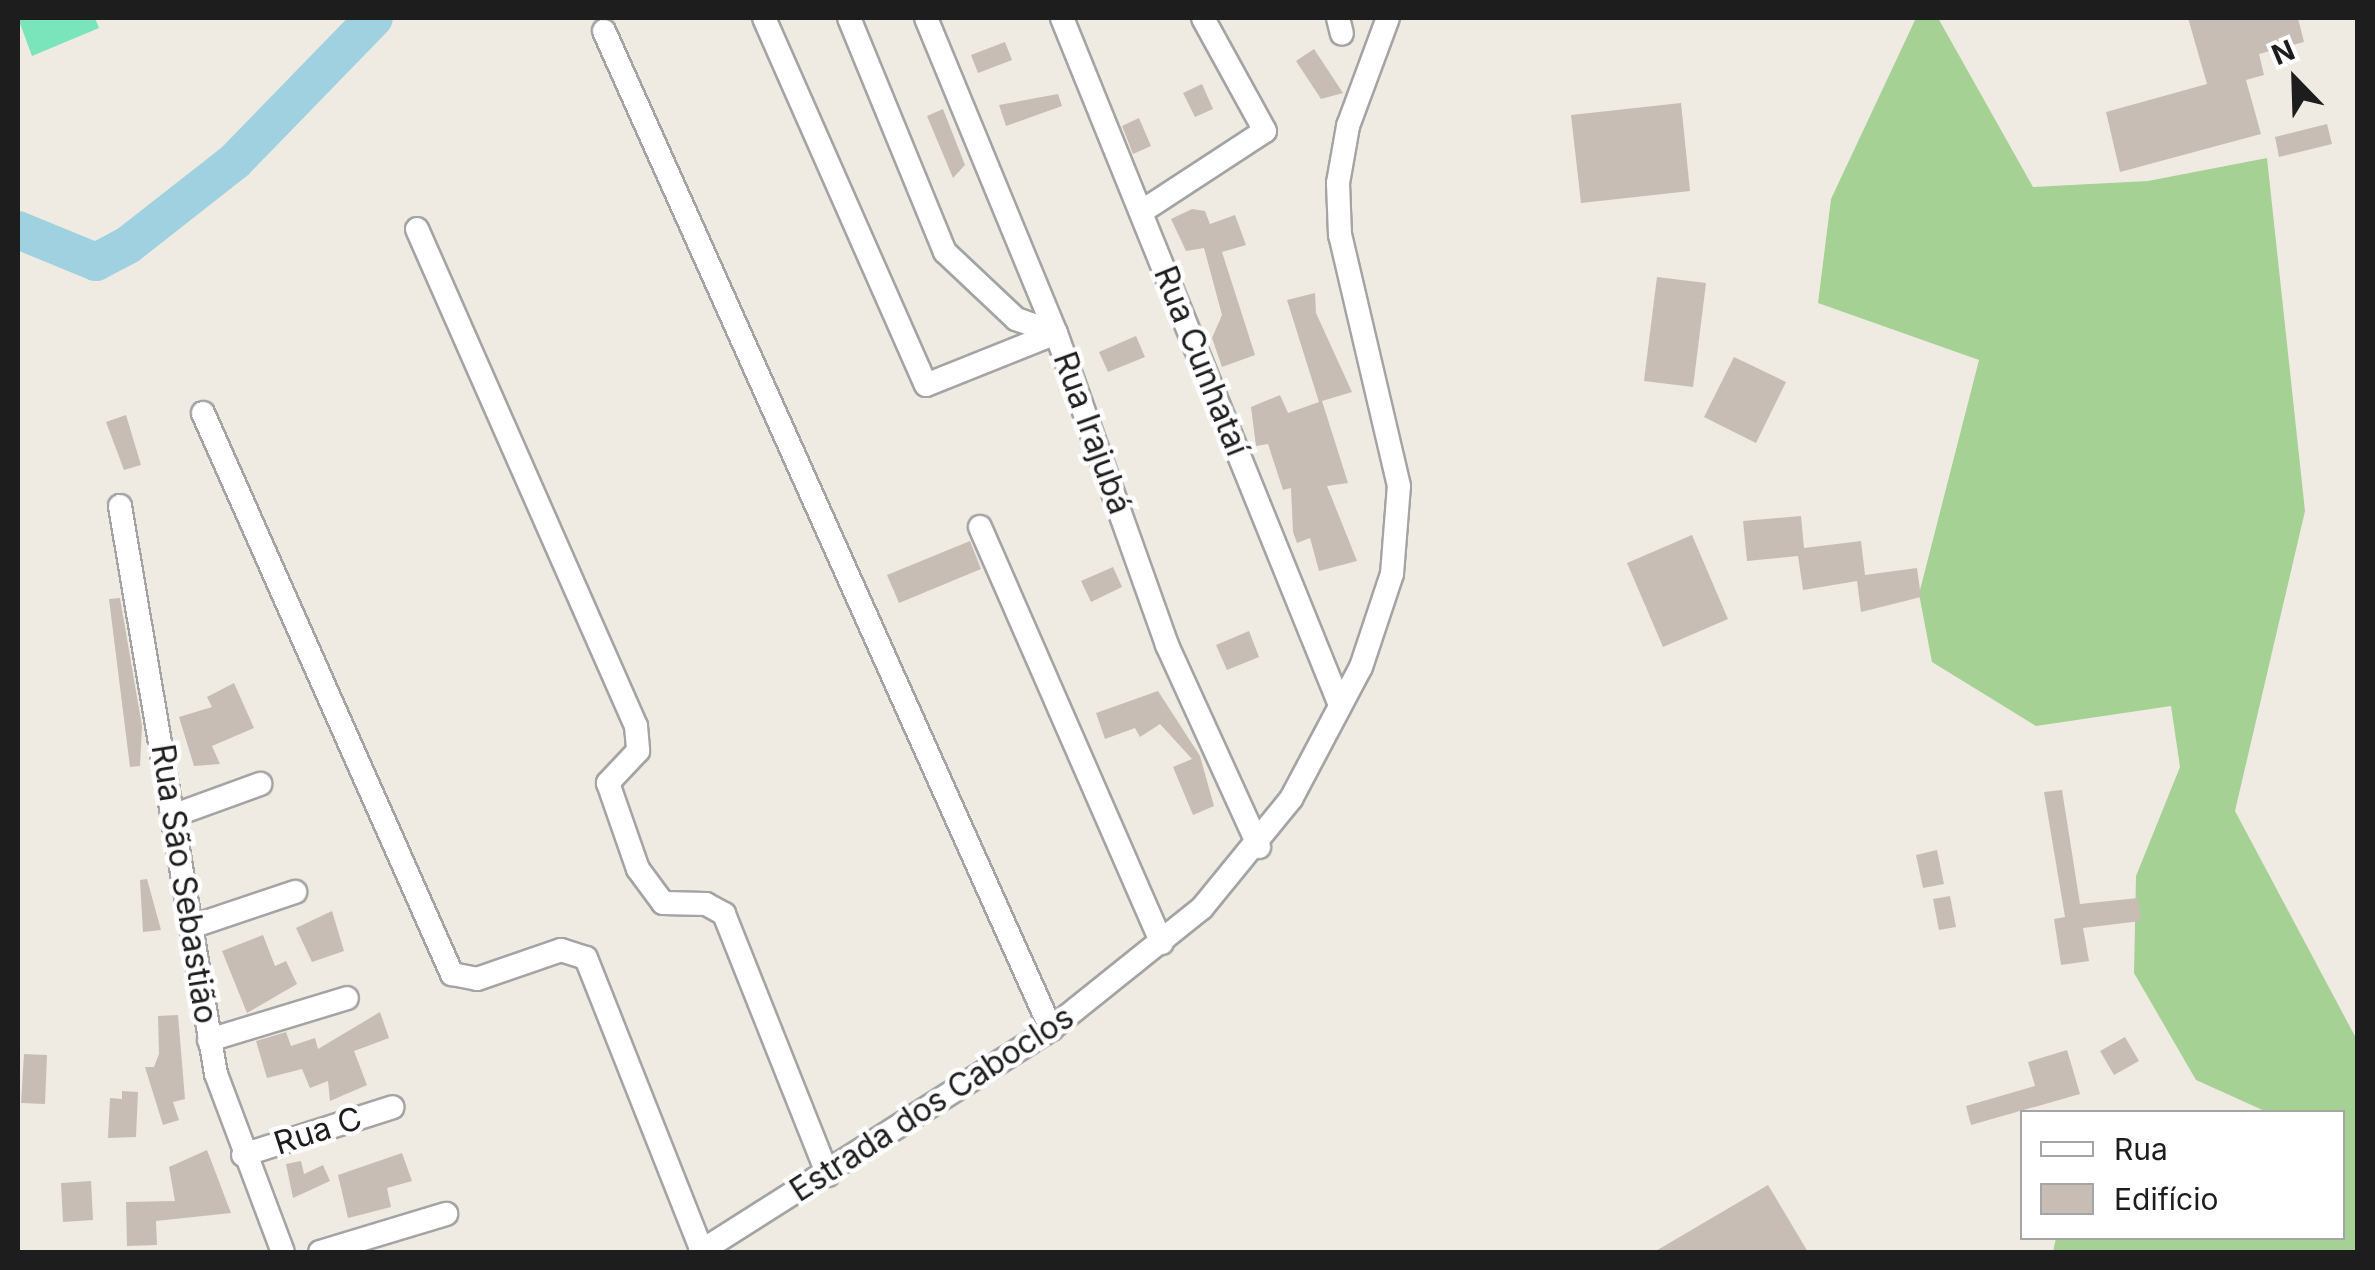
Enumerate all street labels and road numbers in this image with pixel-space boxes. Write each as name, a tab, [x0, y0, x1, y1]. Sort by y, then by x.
street label: Rua Cunhataí	[1146, 261, 1256, 461]
street label: Rua Irajubá	[1045, 347, 1139, 519]
street label: Rua São Sebastião	[143, 741, 225, 1027]
street label: Estrada dos Caboclos	[783, 998, 1081, 1210]
street label: Rua C	[269, 1099, 367, 1163]

